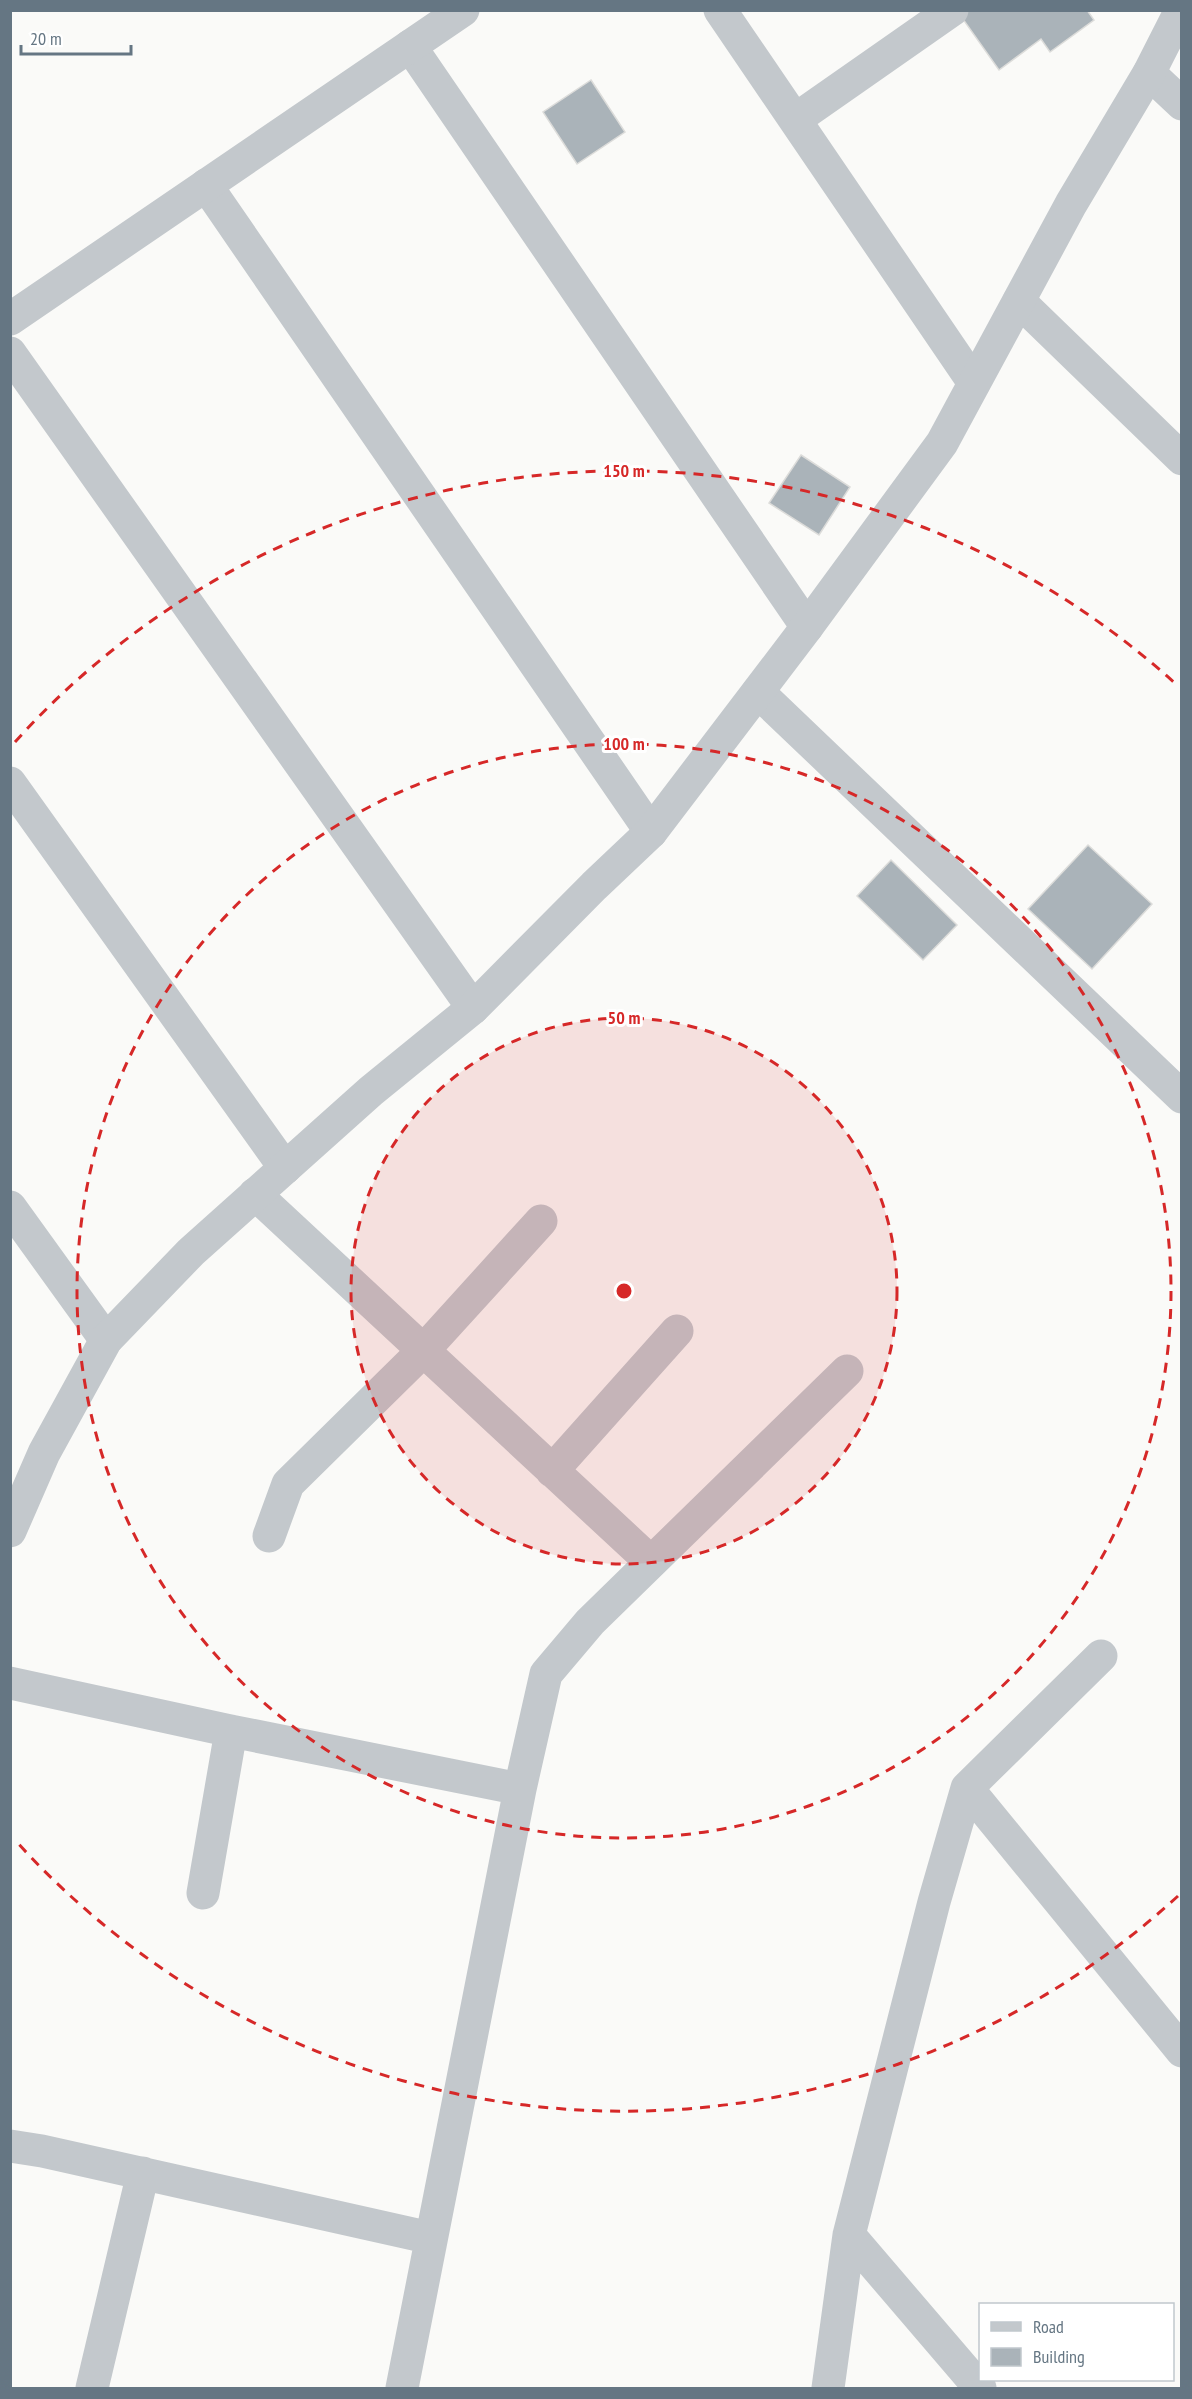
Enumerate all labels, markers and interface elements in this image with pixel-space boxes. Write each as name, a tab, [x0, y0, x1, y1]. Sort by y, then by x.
scale bar	[21, 18, 130, 56]
text: 20 m	[30, 27, 62, 50]
text: 150 m	[603, 459, 645, 482]
text: 100 m	[603, 732, 645, 755]
text: 50 m	[608, 1006, 640, 1029]
centre of rings	[614, 1281, 634, 1301]
legend	[979, 2303, 1174, 2381]
text: Road	[1033, 2315, 1064, 2338]
text: Building	[1033, 2345, 1085, 2368]

